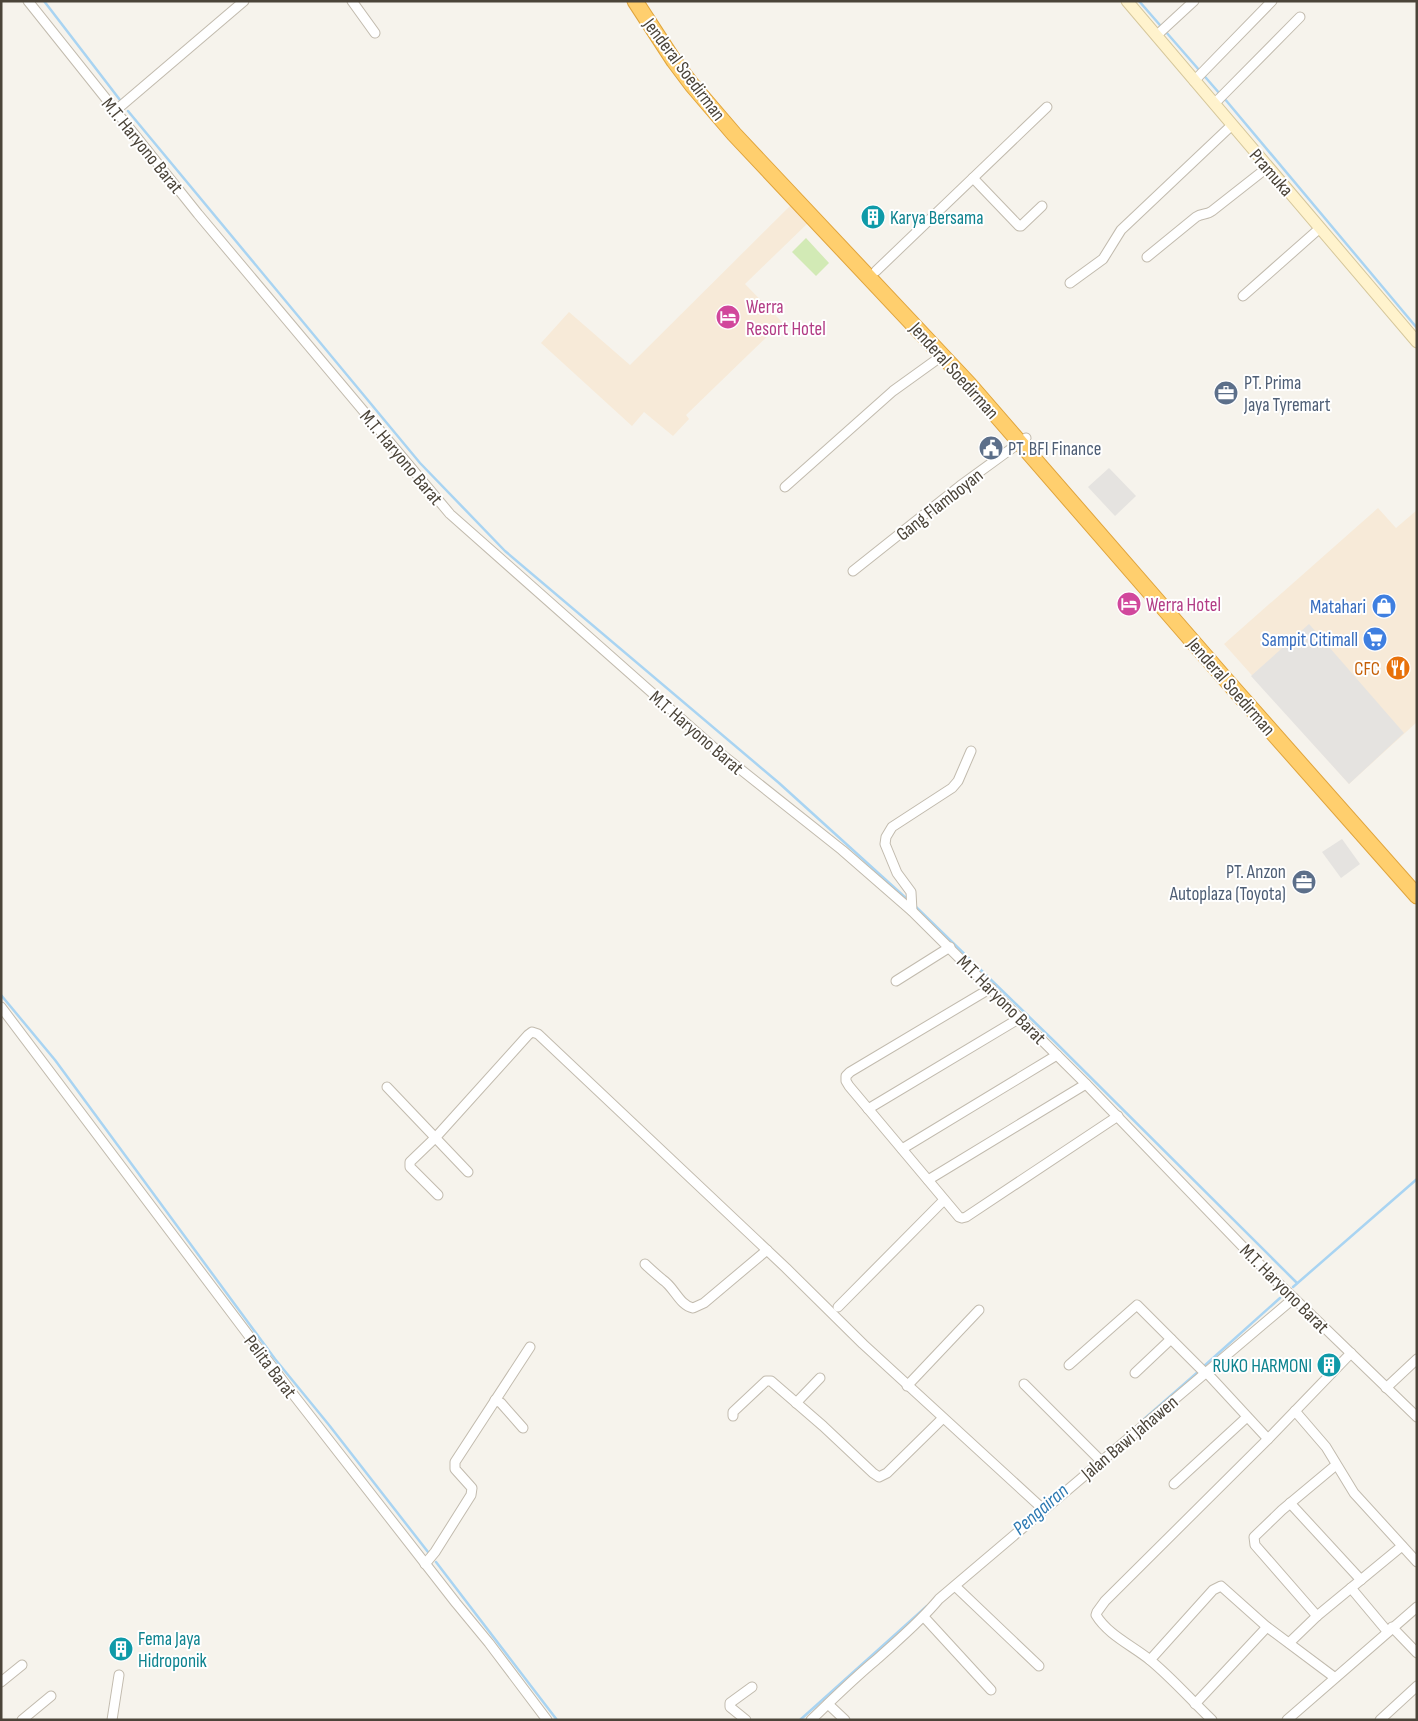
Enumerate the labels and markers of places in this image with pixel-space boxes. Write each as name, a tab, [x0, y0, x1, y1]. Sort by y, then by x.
building icon: Karya Bersama	[860, 204, 886, 230]
place label: Karya Bersama	[890, 207, 984, 230]
place label: Werra Resort Hotel	[746, 296, 826, 341]
hotel icon: Werra Resort Hotel	[715, 304, 741, 330]
place label: PT. Prima Jaya Tyremart	[1243, 372, 1331, 417]
office icon: PT. Prima Jaya Tyremart	[1213, 380, 1239, 406]
public building icon: PT. BFI Finance	[978, 435, 1004, 461]
place label: PT. BFI Finance	[1008, 438, 1101, 461]
hotel icon: Werra Hotel	[1116, 591, 1142, 617]
shop icon: Matahari	[1371, 593, 1397, 619]
place label: Werra Hotel	[1146, 594, 1221, 617]
place label: Matahari	[1310, 596, 1366, 619]
supermarket icon: Sampit Citimall	[1362, 626, 1388, 652]
place label: Sampit Citimall	[1261, 629, 1358, 652]
restaurant icon: CFC	[1385, 655, 1411, 681]
place label: CFC	[1354, 658, 1380, 681]
place label: PT. Anzon Autoplaza (Toyota)	[1169, 861, 1286, 906]
office icon: PT. Anzon Autoplaza (Toyota)	[1291, 869, 1317, 895]
building icon: RUKO HARMONI	[1316, 1352, 1342, 1378]
place label: RUKO HARMONI	[1212, 1355, 1312, 1378]
place label: Fema Jaya Hidroponik	[138, 1628, 208, 1673]
building icon: Fema Jaya Hidroponik	[108, 1636, 134, 1662]

